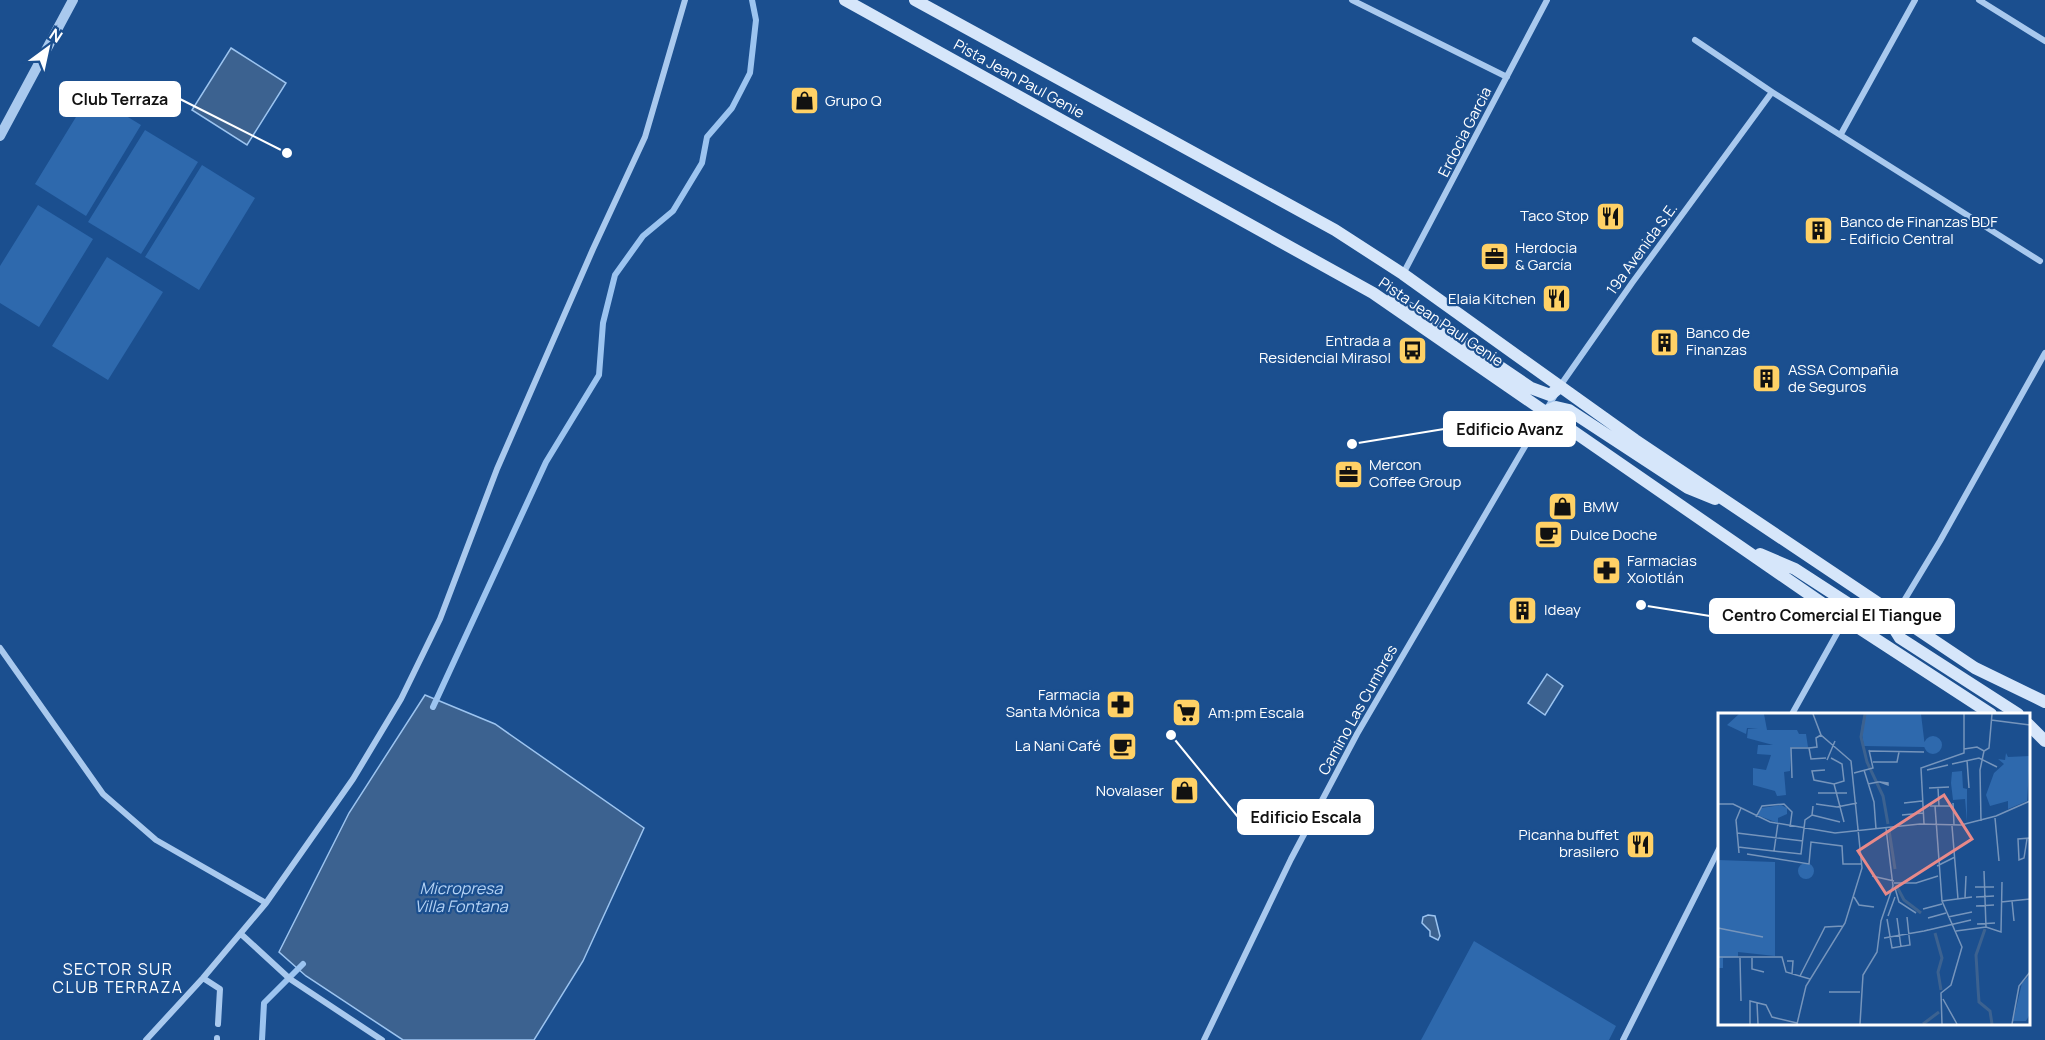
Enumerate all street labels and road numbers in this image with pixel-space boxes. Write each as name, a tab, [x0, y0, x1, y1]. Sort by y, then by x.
street label: Pista Jean Paul Genie	[950, 34, 1089, 123]
street label: Erdocia Garcia	[1433, 83, 1496, 180]
street label: 19a Avenida S.E.	[1601, 198, 1682, 299]
street label: Pista Jean Paul Genie	[1375, 272, 1508, 371]
street label: Camino Las Cumbres	[1313, 641, 1402, 779]

